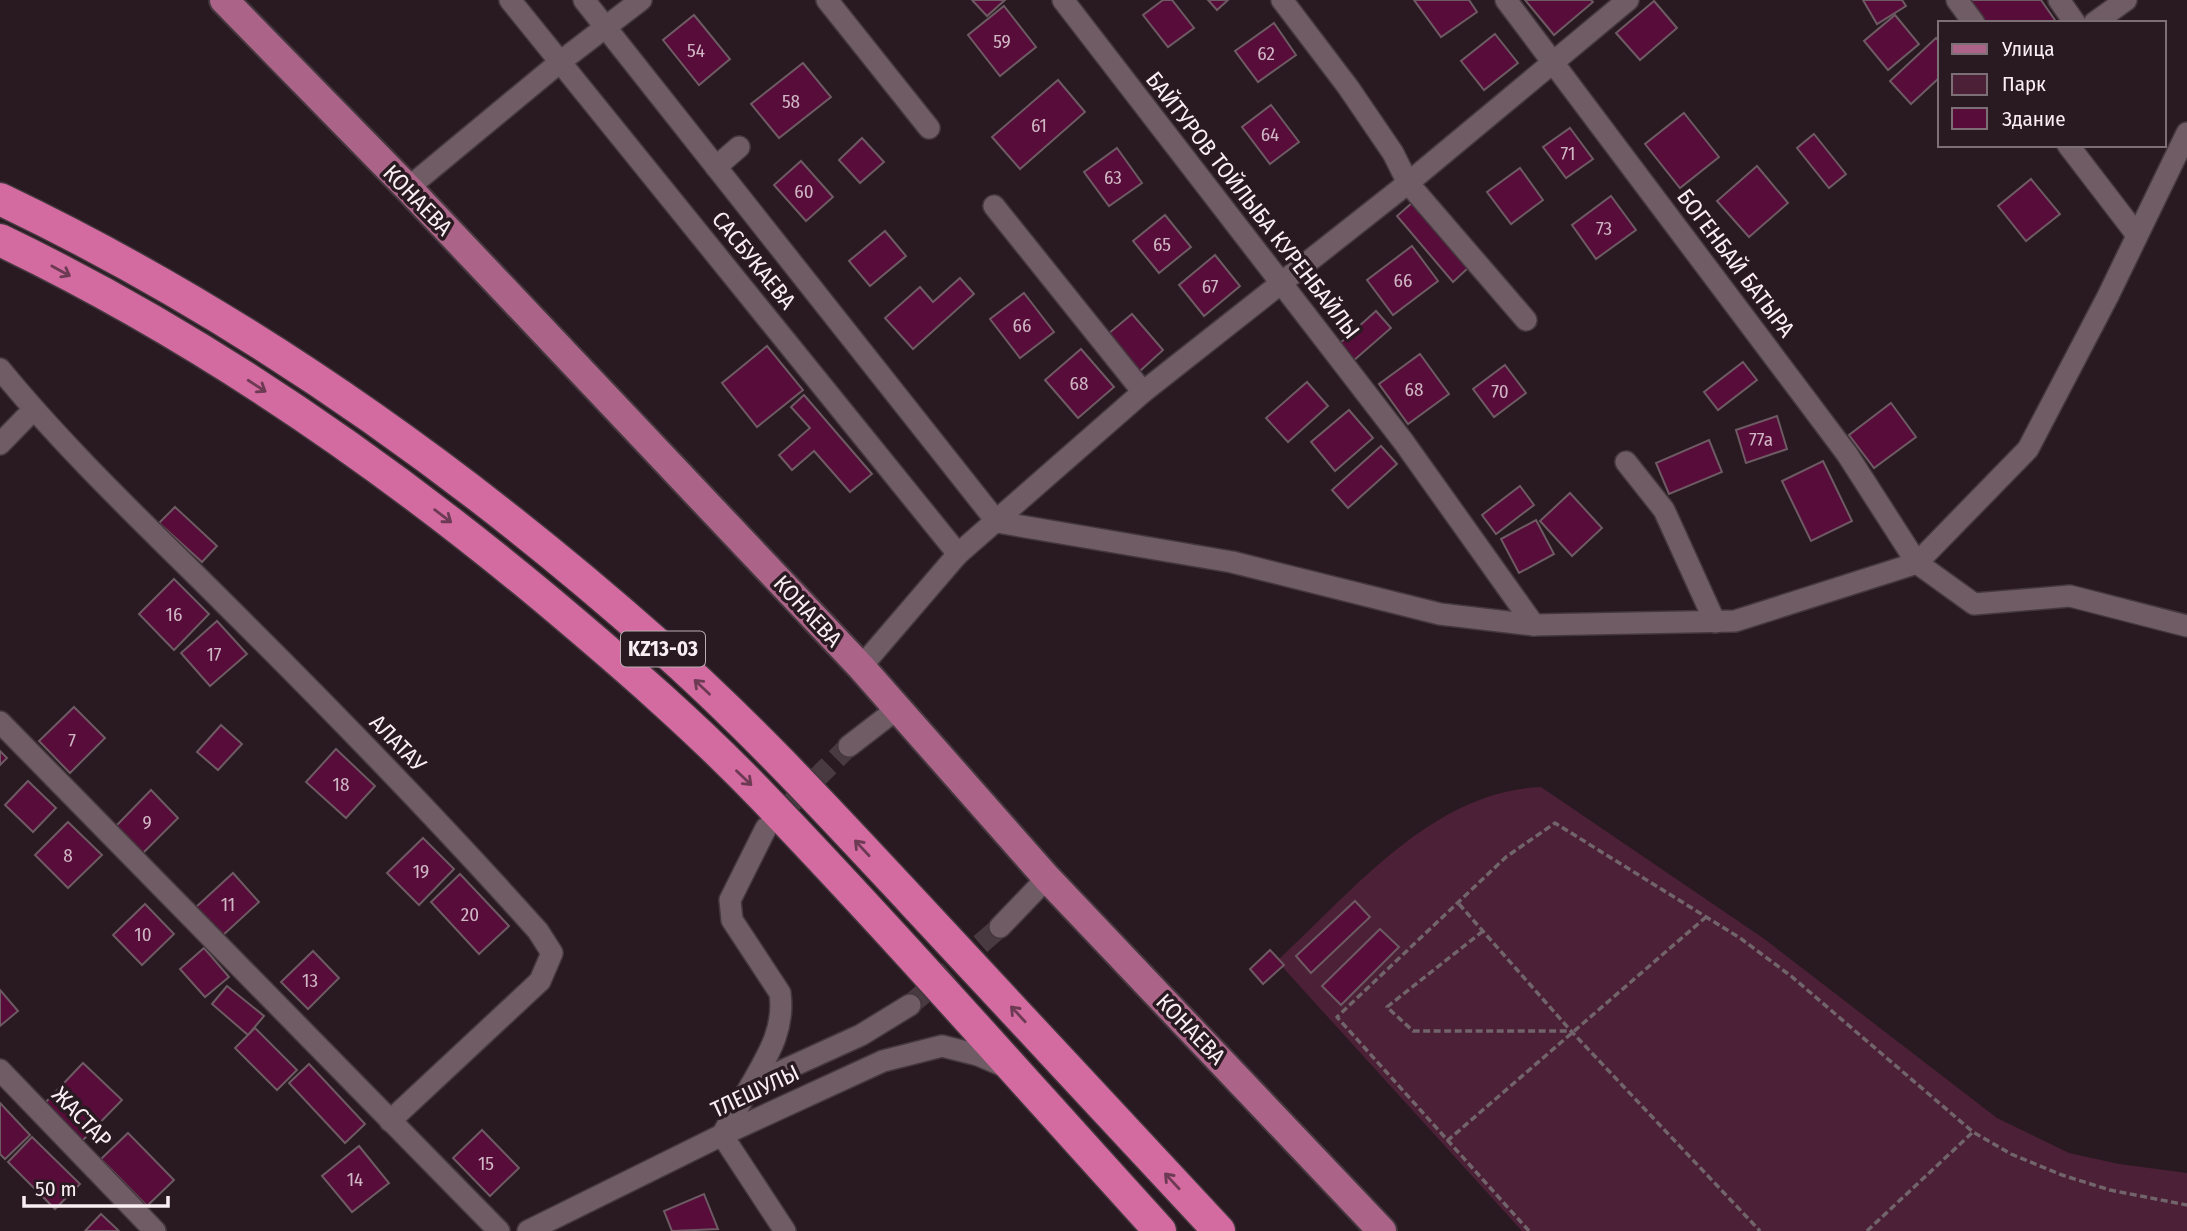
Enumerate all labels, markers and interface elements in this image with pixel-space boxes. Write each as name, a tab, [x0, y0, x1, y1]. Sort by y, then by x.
legend	[1938, 21, 2166, 147]
house number: 59	[993, 30, 1011, 53]
text: Улица	[2001, 36, 2055, 62]
house number: 54	[687, 39, 705, 62]
house number: 62	[1257, 42, 1275, 65]
street label: БАЙТУРОВ ТОЙЛЫБА КУРЕНБАЙЛЫ	[1140, 66, 1366, 344]
text: Парк	[2002, 71, 2046, 97]
house number: 58	[782, 90, 800, 113]
text: Здание	[2002, 106, 2066, 132]
house number: 61	[1031, 114, 1047, 137]
house number: 64	[1261, 123, 1279, 146]
house number: 71	[1561, 142, 1575, 165]
street label: КОНАЕВА	[377, 159, 459, 241]
house number: 63	[1104, 166, 1122, 189]
house number: 60	[794, 180, 814, 203]
street label: БОГЕНБАЙ БАТЫРА	[1671, 183, 1801, 343]
street label: САСБУКАЕВА	[706, 205, 802, 315]
house number: 73	[1596, 217, 1612, 240]
house number: 65	[1153, 233, 1171, 256]
one-way arrow	[51, 264, 71, 278]
house number: 66	[1394, 269, 1412, 292]
house number: 67	[1202, 275, 1219, 298]
house number: 66	[1013, 314, 1031, 337]
house number: 68	[1070, 372, 1088, 395]
house number: 68	[1405, 378, 1423, 401]
one-way arrow	[247, 379, 266, 393]
house number: 70	[1491, 380, 1509, 403]
house number: 77а	[1749, 428, 1773, 451]
one-way arrow	[434, 509, 452, 524]
street label: КОНАЕВА	[768, 569, 848, 653]
house number: 16	[166, 603, 182, 626]
road number: KZ13-03	[621, 632, 705, 666]
house number: 17	[206, 643, 222, 666]
one-way arrow	[694, 678, 711, 695]
street label: АЛАТАУ	[364, 708, 433, 778]
house number: 7	[68, 729, 76, 752]
one-way arrow	[735, 770, 752, 787]
house number: 18	[333, 773, 349, 796]
house number: 9	[142, 811, 152, 834]
one-way arrow	[854, 840, 871, 857]
house number: 8	[63, 844, 73, 867]
house number: 19	[413, 860, 429, 883]
house number: 11	[221, 893, 235, 916]
house number: 20	[461, 903, 479, 926]
house number: 10	[134, 923, 152, 946]
house number: 13	[302, 969, 318, 992]
street label: КОНАЕВА	[1150, 988, 1232, 1070]
one-way arrow	[1009, 1006, 1026, 1023]
street label: ТЛЕШУЛЫ	[706, 1058, 804, 1124]
street label: ЖАСТАР	[46, 1081, 118, 1153]
house number: 15	[478, 1152, 494, 1175]
scale bar	[24, 1164, 168, 1208]
house number: 14	[347, 1168, 363, 1191]
one-way arrow	[1164, 1172, 1180, 1190]
text: 50 m	[35, 1176, 77, 1202]

